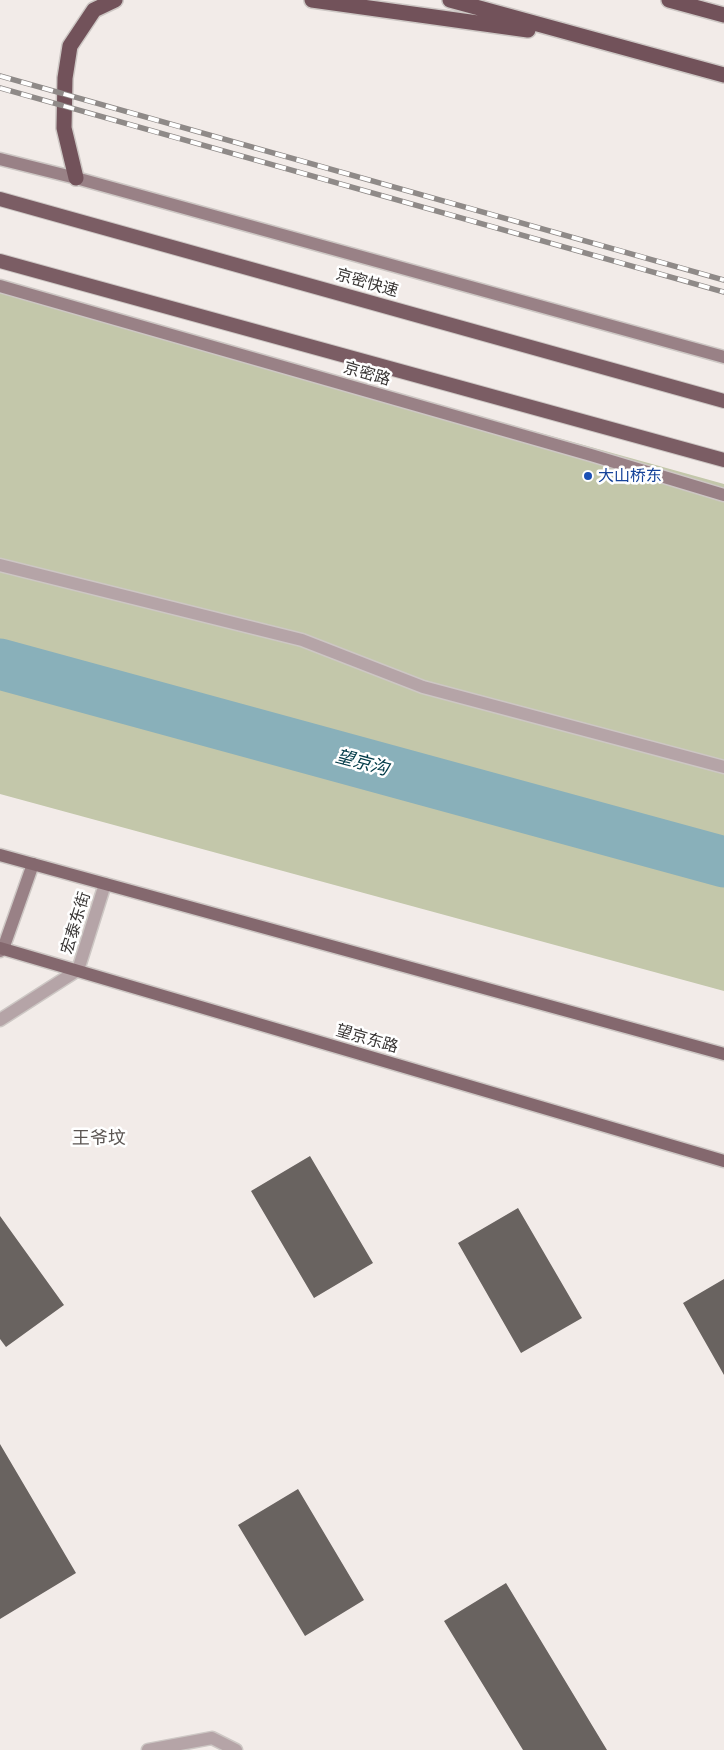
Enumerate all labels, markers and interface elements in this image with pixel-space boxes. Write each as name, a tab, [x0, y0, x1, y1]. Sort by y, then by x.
street label: 京密快速	[334, 265, 400, 301]
street label: 京密路	[341, 358, 393, 390]
place label: 大山桥东	[598, 466, 662, 486]
marker: 大山桥东	[582, 470, 594, 482]
water label: 望京沟	[333, 746, 391, 780]
street label: 宏泰东街	[57, 890, 95, 956]
street label: 望京东路	[334, 1021, 400, 1057]
district label: 王爷坟	[72, 1128, 126, 1150]

